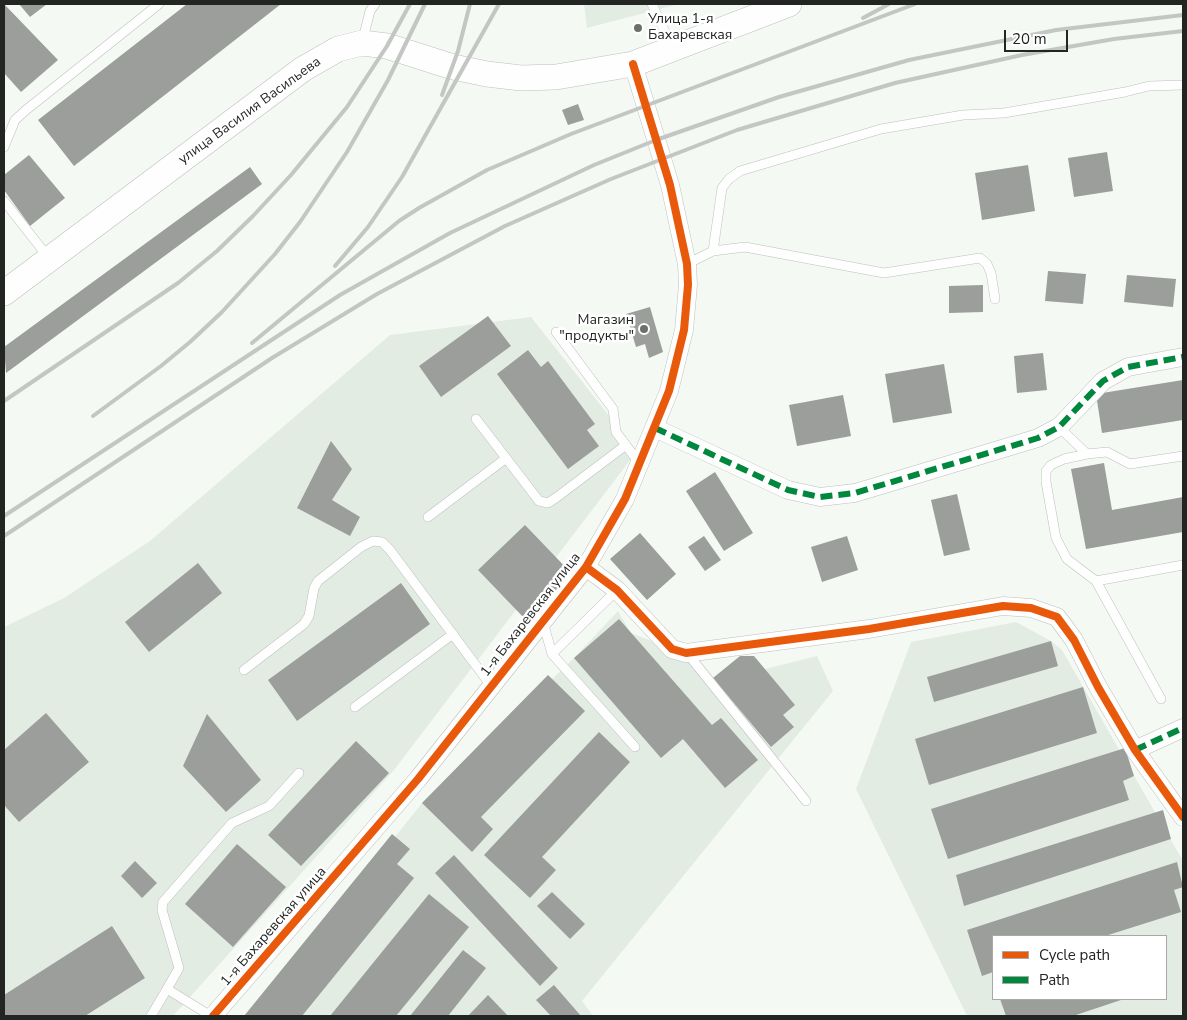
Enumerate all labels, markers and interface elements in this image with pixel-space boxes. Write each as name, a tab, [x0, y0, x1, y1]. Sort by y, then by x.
place label: Улица 1-я Бахаревская	[648, 12, 732, 44]
scale bar	[1007, 20, 1071, 52]
marker: Улица 1-я Бахаревская	[632, 22, 644, 34]
text: 20 m	[1012, 29, 1047, 49]
street label: улица Василия Васильева	[176, 54, 324, 168]
place label: Магазин "продукты"	[559, 313, 634, 346]
marker: Магазин "продукты"	[638, 323, 650, 335]
street label: 1-я Бахаревская улица	[477, 550, 585, 680]
street label: 1-я Бахаревская улица	[218, 864, 330, 990]
legend	[992, 935, 1167, 1000]
text: Cycle path	[1039, 945, 1110, 965]
text: Path	[1039, 970, 1070, 990]

